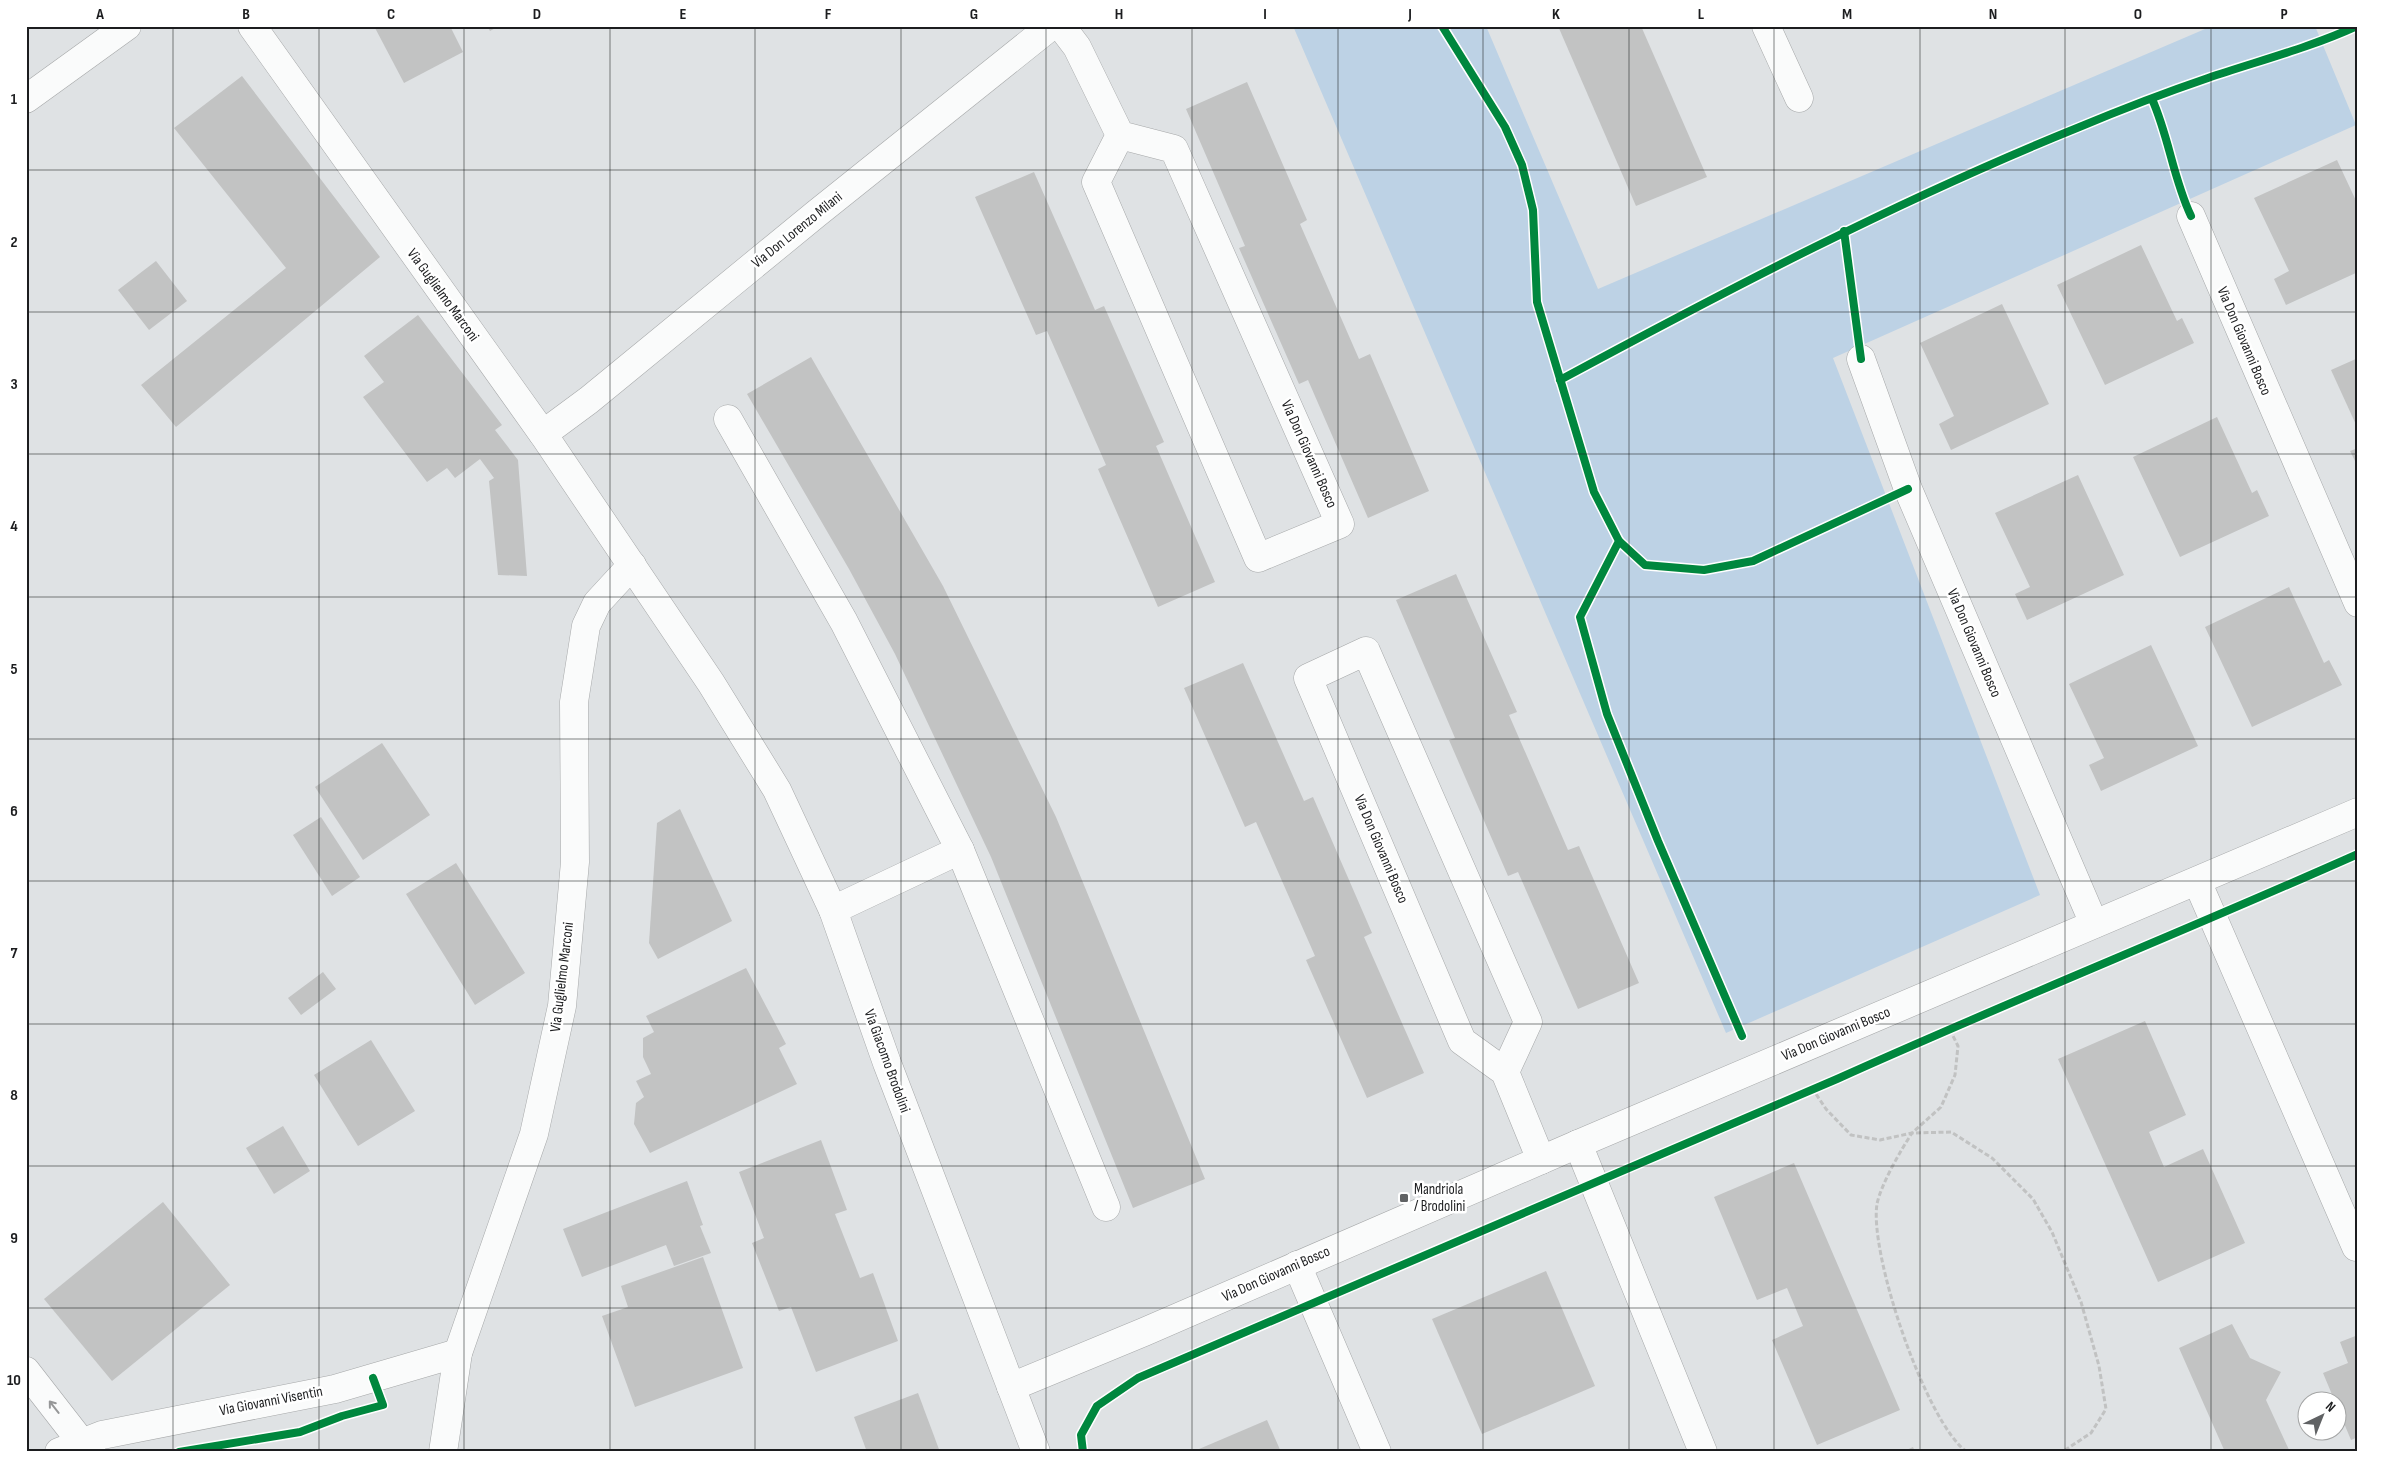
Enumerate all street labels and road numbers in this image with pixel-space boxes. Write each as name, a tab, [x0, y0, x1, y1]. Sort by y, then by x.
street label: Via Don Lorenzo Milani	[748, 187, 846, 272]
street label: Via Guglielmo Marconi	[403, 245, 483, 345]
street label: Via Don Giovanni Bosco	[2213, 284, 2275, 398]
street label: Via Don Giovanni Bosco	[1277, 397, 1341, 511]
street label: Via Don Giovanni Bosco	[1943, 586, 2005, 700]
street label: Via Don Giovanni Bosco	[1350, 792, 1412, 906]
street label: Via Guglielmo Marconi	[546, 921, 578, 1033]
street label: Via Don Giovanni Bosco	[1779, 1003, 1893, 1065]
street label: Via Giacomo Brodolini	[859, 1007, 915, 1116]
street label: Via Don Giovanni Bosco	[1219, 1242, 1333, 1306]
street label: Via Giovanni Visentin	[218, 1382, 324, 1420]

